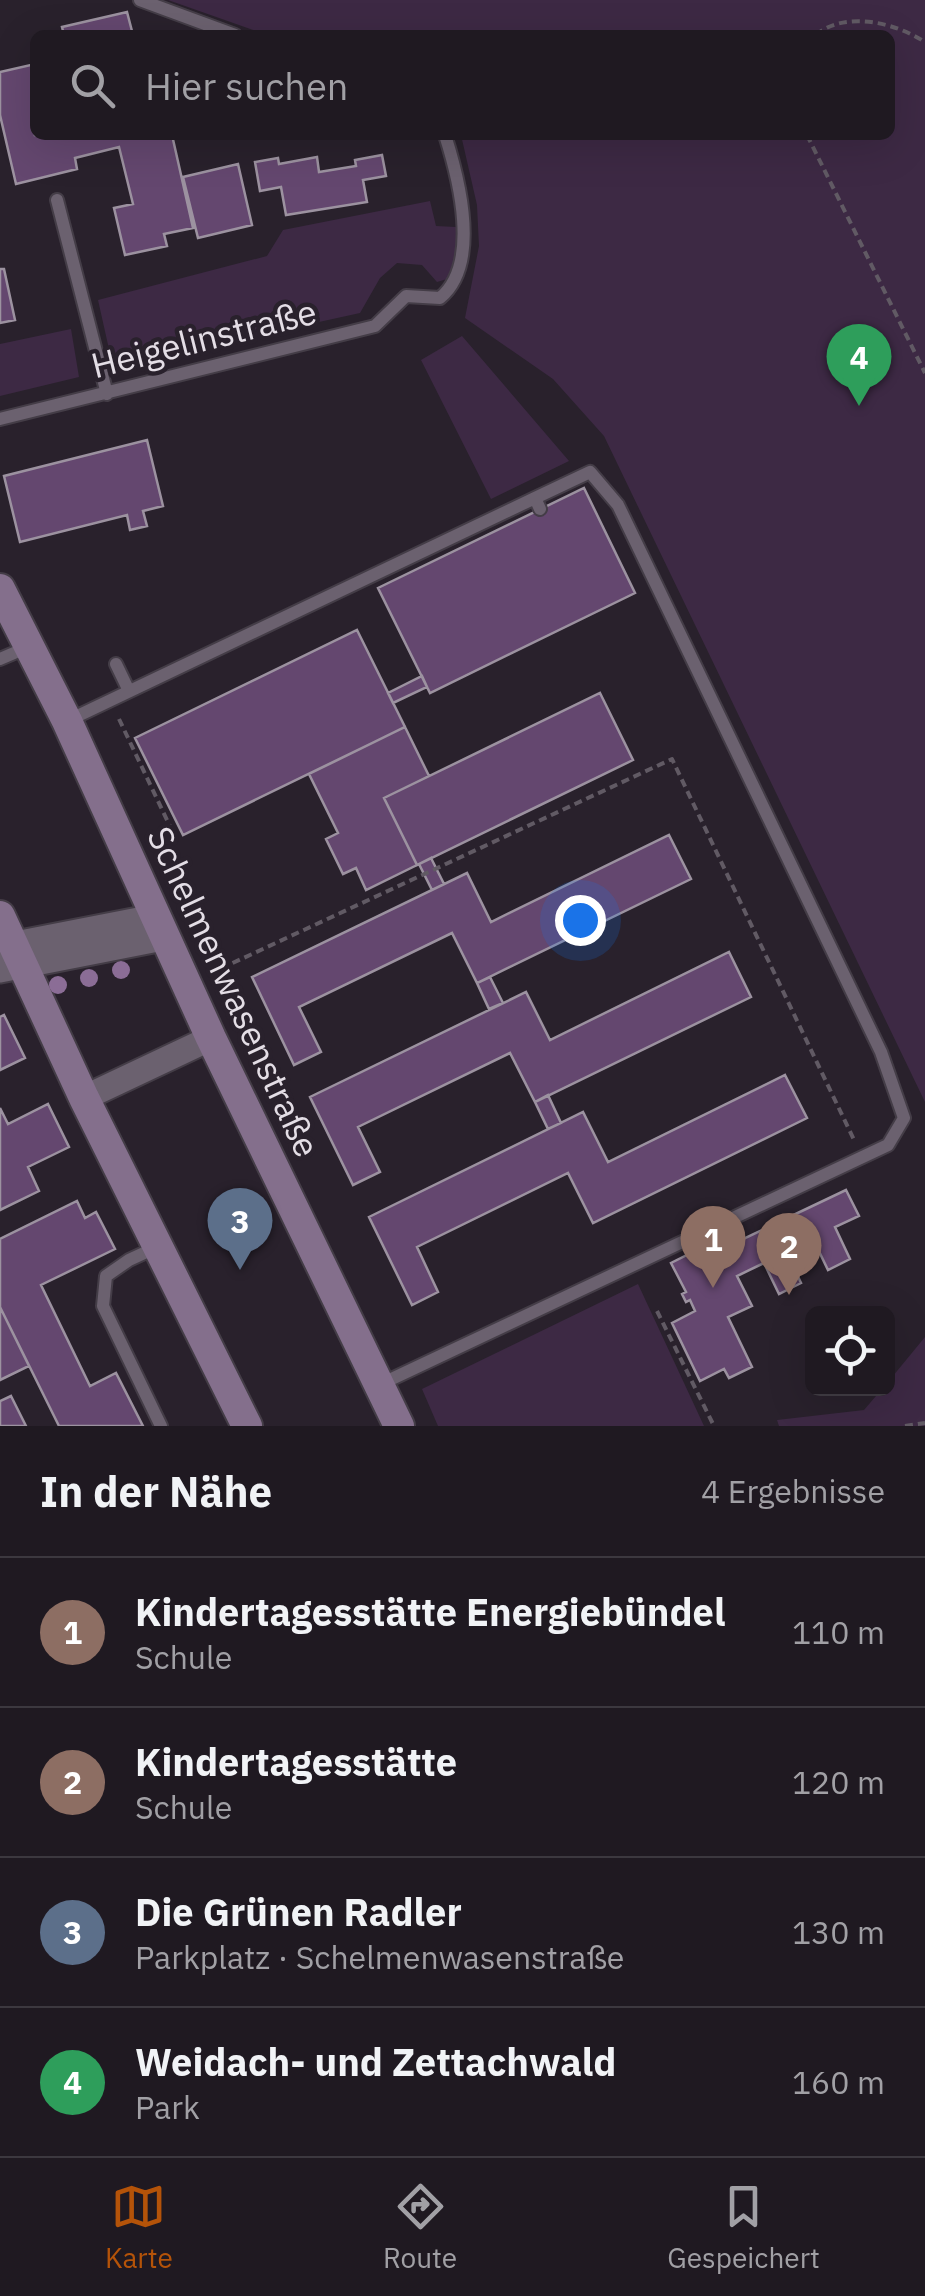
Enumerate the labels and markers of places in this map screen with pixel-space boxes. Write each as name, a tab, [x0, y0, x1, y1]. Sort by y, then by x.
pin: 4	[826, 324, 892, 406]
pin: 3	[208, 1188, 272, 1270]
pin: 1	[680, 1206, 746, 1288]
pin: 2	[756, 1212, 822, 1295]

